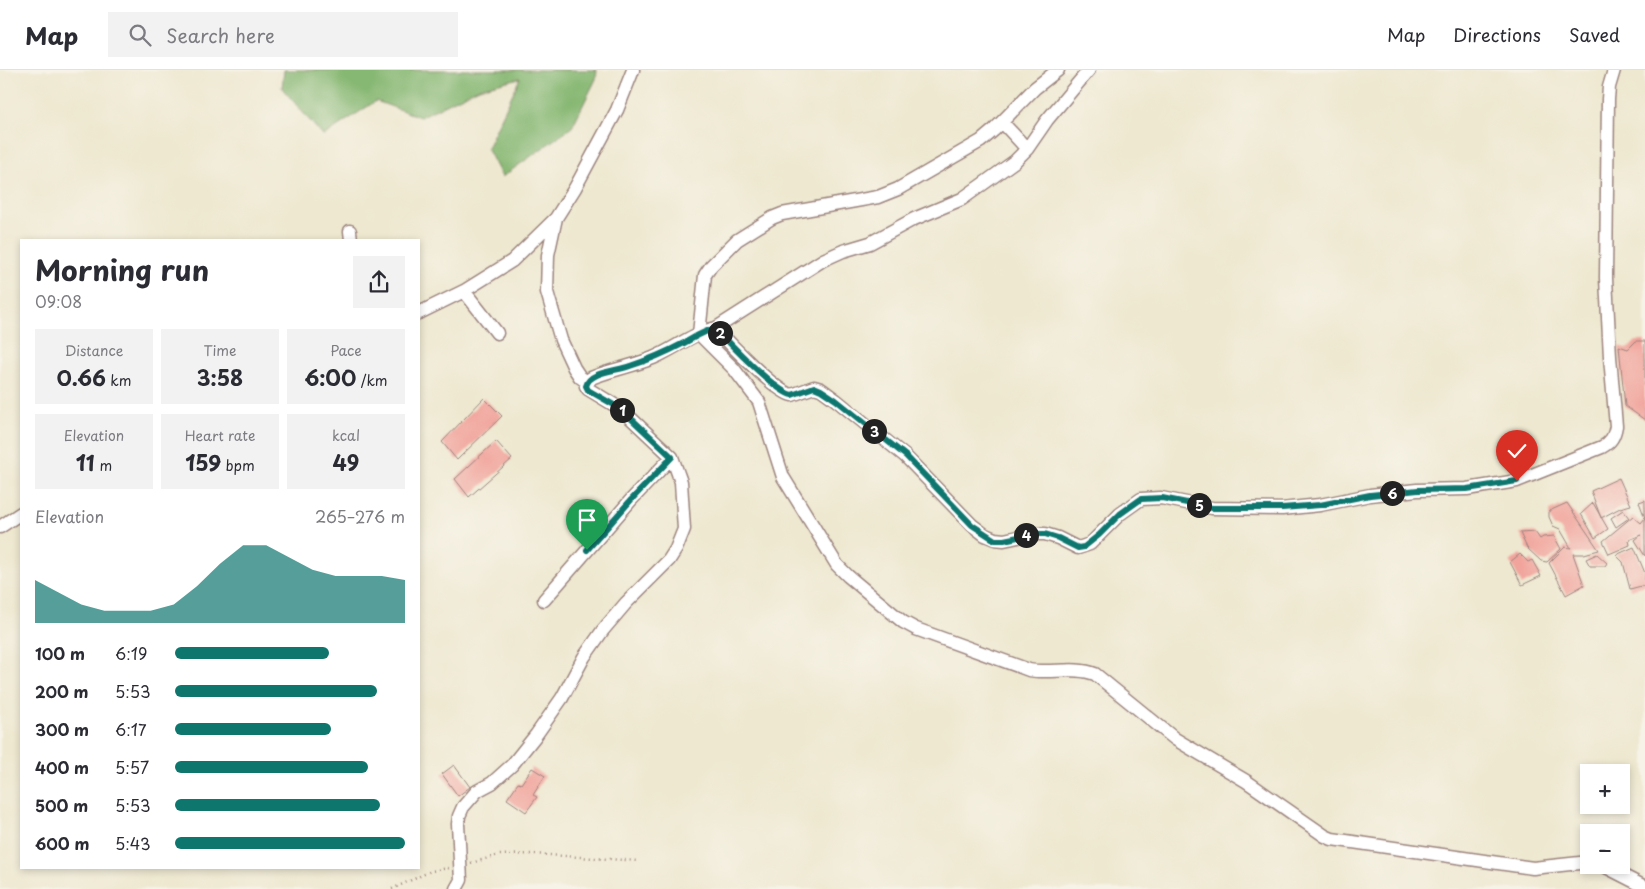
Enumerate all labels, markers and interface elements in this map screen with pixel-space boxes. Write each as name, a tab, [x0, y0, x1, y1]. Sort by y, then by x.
search box	[108, 12, 458, 57]
text: Map	[25, 17, 78, 53]
icon: search	[126, 21, 154, 49]
text: Search here	[166, 21, 275, 49]
text: Map	[1387, 21, 1425, 48]
text: Directions	[1453, 21, 1541, 48]
text: Saved	[1569, 21, 1620, 48]
text: Morning run	[35, 248, 209, 291]
button: share	[353, 256, 405, 308]
text: 09:08	[35, 289, 82, 313]
pin: 2	[708, 320, 732, 346]
text: 2	[716, 323, 725, 344]
text: Distance	[65, 340, 123, 361]
text: Time	[203, 340, 237, 361]
text: Pace	[330, 340, 362, 361]
text: 0.66	[57, 361, 106, 393]
text: 3:58	[197, 361, 243, 393]
text: 6:00	[304, 361, 356, 393]
text: km	[106, 370, 131, 391]
text: /km	[356, 370, 388, 391]
pin: 1	[610, 398, 634, 422]
text: 1	[619, 400, 626, 421]
pin: 3	[862, 418, 886, 444]
text: 3	[870, 421, 879, 442]
text: Elevation	[64, 425, 124, 446]
text: Heart rate	[185, 425, 255, 446]
text: kcal	[332, 425, 360, 446]
pin	[1496, 430, 1538, 481]
icon: check	[1503, 437, 1531, 465]
text: 11	[76, 446, 95, 478]
text: 159	[185, 446, 221, 478]
text: 49	[333, 446, 359, 478]
text: m	[95, 455, 112, 476]
text: bpm	[221, 455, 255, 476]
pin: 6	[1380, 480, 1404, 506]
text: 6	[1388, 483, 1397, 504]
pin: 5	[1186, 492, 1212, 518]
text: 5	[1195, 495, 1204, 516]
pin	[566, 499, 608, 550]
text: Elevation	[35, 504, 104, 528]
text: 265–276 m	[315, 504, 405, 528]
icon: arrive	[573, 506, 601, 534]
pin: 4	[1014, 522, 1038, 548]
text: 4	[1022, 525, 1031, 546]
text: 100 m	[35, 641, 85, 665]
text: 6:19	[115, 641, 147, 665]
text: 200 m	[35, 679, 89, 703]
text: 5:53	[115, 679, 150, 703]
text: 300 m	[35, 717, 89, 741]
text: 6:17	[115, 717, 147, 741]
text: 400 m	[35, 755, 89, 779]
text: 5:57	[115, 755, 149, 779]
map controls	[1580, 764, 1630, 874]
button: +	[1580, 764, 1630, 814]
text: 500 m	[35, 793, 88, 817]
text: 5:53	[115, 793, 150, 817]
button: −	[1580, 824, 1630, 874]
text: 600 m	[35, 831, 89, 855]
text: 5:43	[115, 831, 151, 855]

